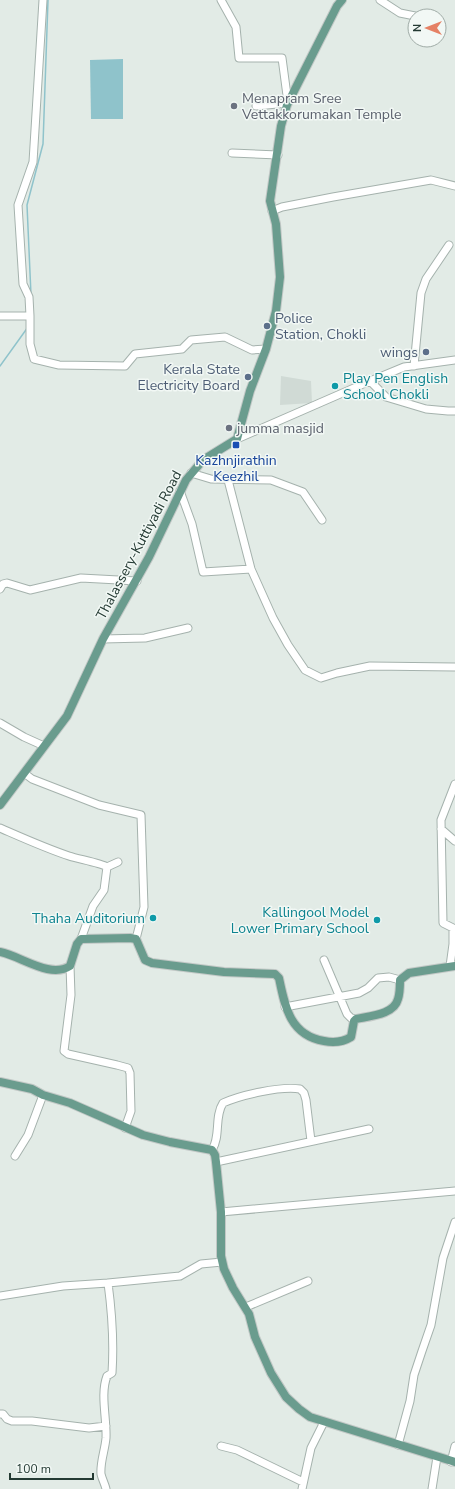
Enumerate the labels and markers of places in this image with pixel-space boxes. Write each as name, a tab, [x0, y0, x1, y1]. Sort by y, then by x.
place label: Menapram Sree Vettakkorumakan Temple	[241, 89, 402, 124]
marker: Menapram Sree Vettakkorumakan Temple	[229, 101, 239, 111]
place label: Police Station, Chokli	[275, 309, 366, 344]
marker: Police Station, Chokli	[262, 321, 272, 331]
place label: wings	[380, 343, 418, 362]
marker: wings	[421, 347, 431, 357]
place label: Kerala State Electricity Board	[137, 360, 240, 395]
place label: Play Pen English School Chokli	[343, 369, 448, 404]
marker: Kerala State Electricity Board	[243, 372, 253, 382]
marker: Play Pen English School Chokli	[330, 381, 340, 391]
place label: jumma masjid	[236, 419, 324, 438]
marker: jumma masjid	[224, 423, 234, 433]
marker: Kazhnjirathin Keezhil	[231, 440, 241, 450]
place label: Kazhnjirathin Keezhil	[195, 451, 277, 486]
place label: Kallingool Model Lower Primary School	[231, 903, 370, 938]
place label: Thaha Auditorium	[32, 909, 145, 928]
marker: Thaha Auditorium	[148, 913, 158, 923]
marker: Kallingool Model Lower Primary School	[372, 915, 382, 925]

